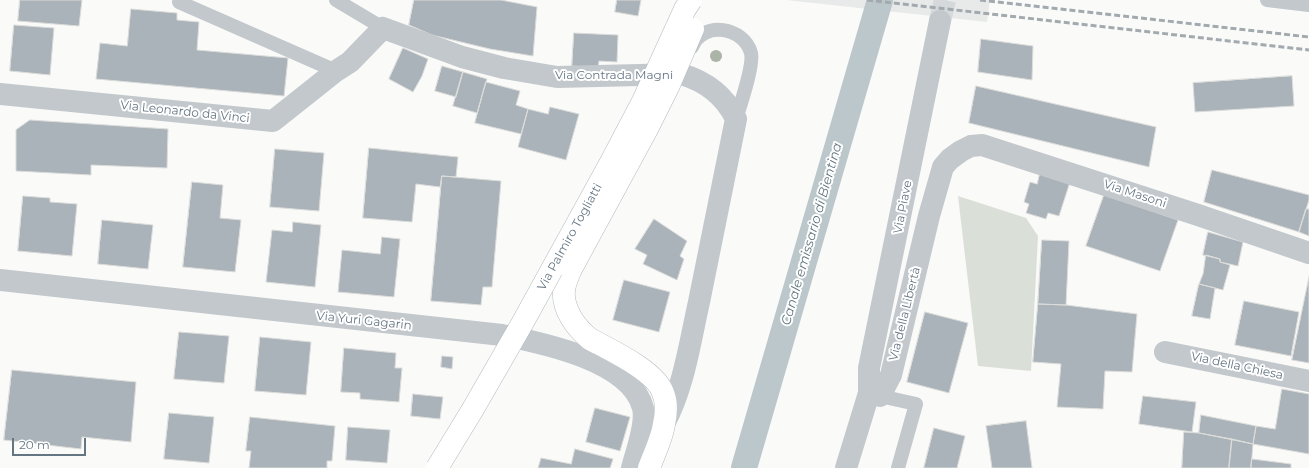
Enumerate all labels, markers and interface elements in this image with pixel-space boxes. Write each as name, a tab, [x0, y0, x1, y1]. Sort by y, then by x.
street label: Via Contrada Magni	[555, 68, 673, 82]
street label: Via Leonardo da Vinci	[120, 98, 250, 126]
water label: Canale emissario di Bientina	[778, 141, 846, 327]
street label: Via Masoni	[1102, 177, 1168, 211]
street label: Via Piave	[891, 179, 915, 235]
street label: Via Palmiro Togliatti	[535, 181, 605, 293]
street label: Via della Libertà	[886, 266, 924, 362]
street label: Via Yuri Gagarin	[316, 309, 412, 333]
street label: Via della Chiesa	[1190, 349, 1284, 383]
scale bar	[14, 430, 88, 456]
text: 20 m	[19, 437, 50, 452]

